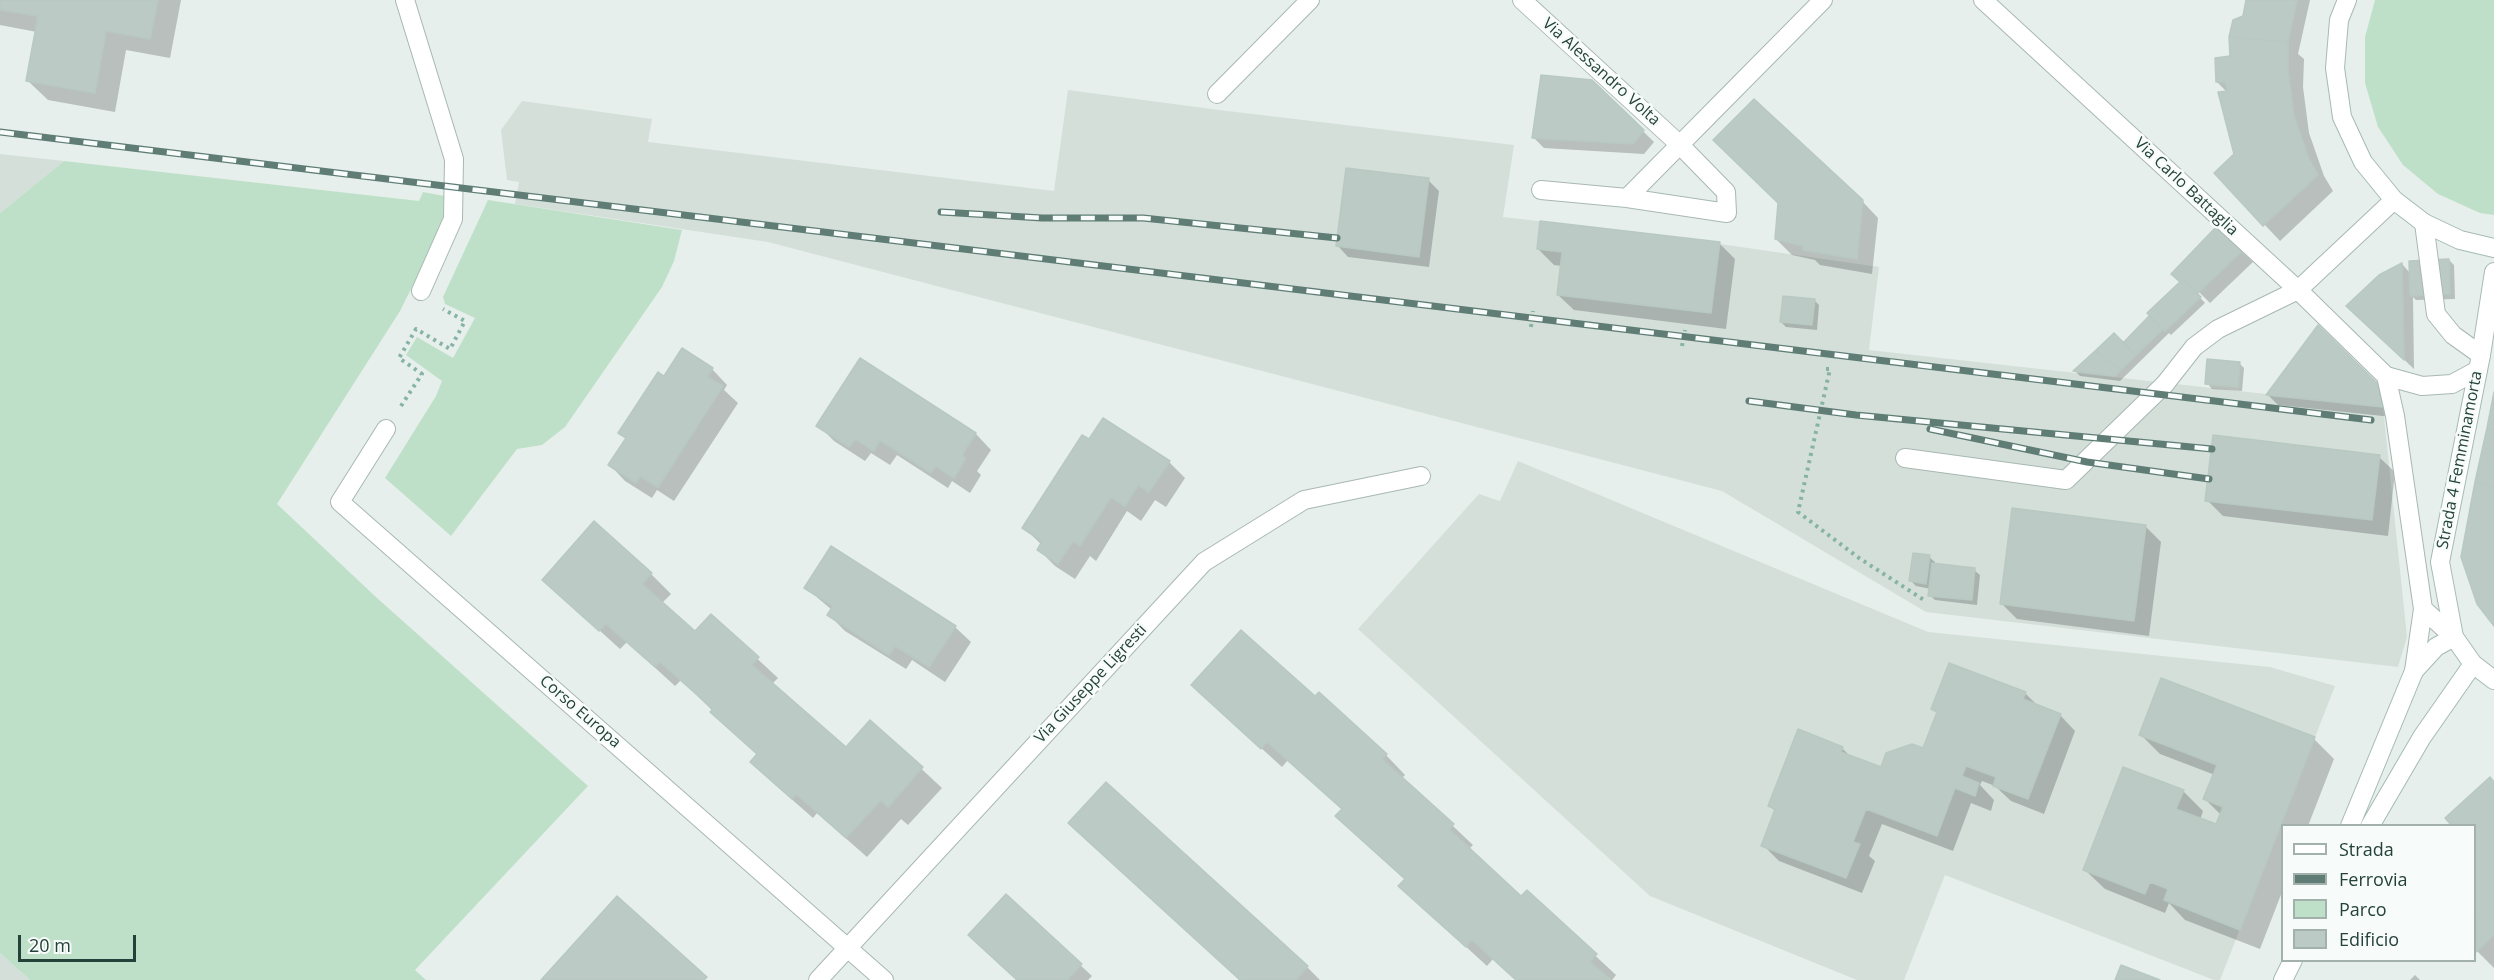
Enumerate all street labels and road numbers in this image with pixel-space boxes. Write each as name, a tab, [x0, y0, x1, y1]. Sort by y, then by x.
street label: Via Alessandro Volta	[1538, 14, 1664, 130]
street label: Via Carlo Battaglia	[2130, 134, 2242, 240]
street label: Strada 4 Femminamorta	[2433, 369, 2487, 551]
street label: Via Giuseppe Ligresti	[1031, 621, 1151, 747]
street label: Corso Europa	[536, 672, 624, 752]

